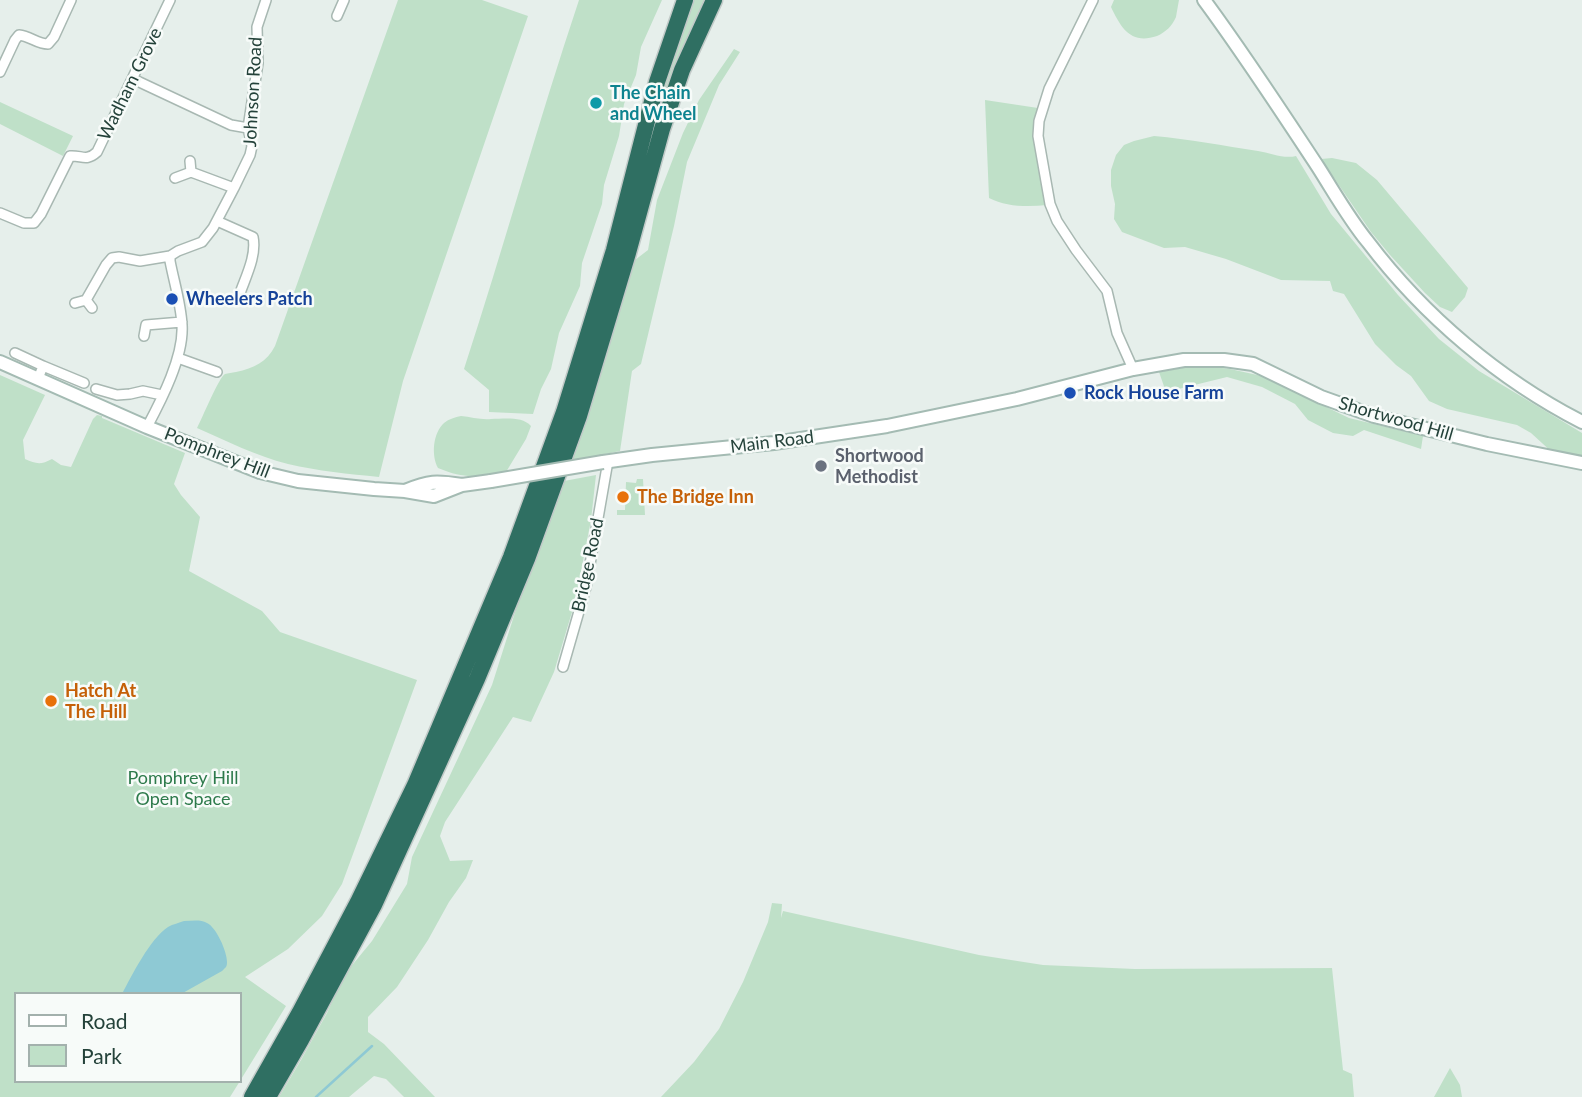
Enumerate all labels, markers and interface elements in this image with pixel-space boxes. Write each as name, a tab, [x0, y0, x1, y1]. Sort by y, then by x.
street label: Wadham Grove	[93, 24, 167, 144]
street label: Johnson Road	[239, 36, 267, 148]
place label: The Chain and Wheel	[610, 82, 697, 124]
marker: The Chain and Wheel	[588, 95, 604, 111]
place label: Wheelers Patch	[186, 288, 313, 310]
marker: Wheelers Patch	[164, 291, 180, 307]
place label: Rock House Farm	[1084, 382, 1224, 404]
marker: Rock House Farm	[1062, 385, 1078, 401]
street label: Shortwood Hill	[1336, 392, 1456, 446]
street label: Pomphrey Hill	[161, 423, 273, 483]
street label: Main Road	[729, 426, 815, 458]
place label: Shortwood Methodist	[835, 445, 924, 488]
marker: Shortwood Methodist	[813, 458, 829, 474]
place label: The Bridge Inn	[637, 486, 754, 508]
marker: The Bridge Inn	[615, 489, 631, 505]
street label: Bridge Road	[567, 516, 609, 614]
place label: Hatch At The Hill	[65, 680, 136, 722]
marker: Hatch At The Hill	[43, 693, 59, 709]
park label: Pomphrey Hill Open Space	[127, 767, 239, 810]
legend	[14, 992, 242, 1083]
text: Road	[81, 1008, 128, 1033]
text: Park	[81, 1043, 122, 1068]

